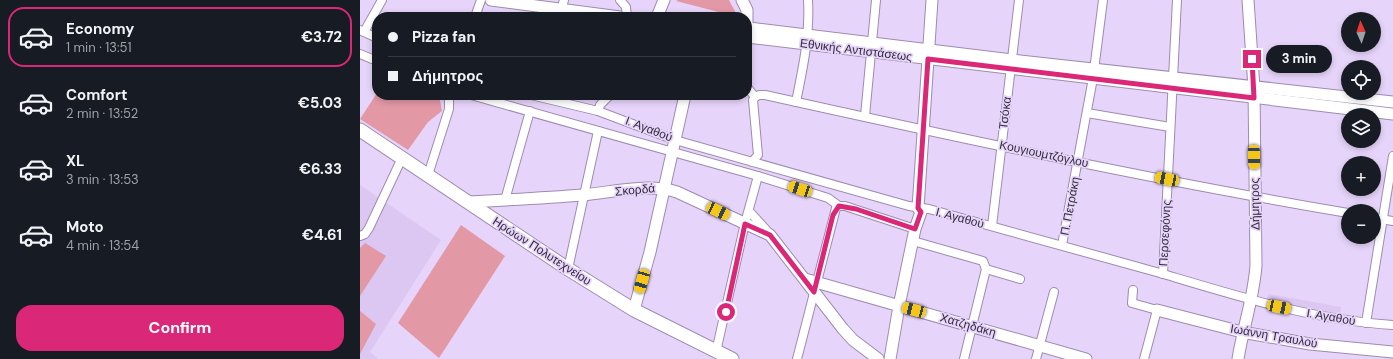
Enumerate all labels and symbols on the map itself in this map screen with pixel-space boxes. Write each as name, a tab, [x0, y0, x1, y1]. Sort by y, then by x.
north arrow	[1341, 12, 1381, 52]
street label: Εθνικής Αντιστάσεως	[799, 35, 913, 65]
callout: 3 min	[1266, 45, 1332, 73]
route end	[1243, 50, 1261, 68]
street label: Τσόκα	[995, 96, 1015, 130]
street label: Ι. Αγαθού	[623, 113, 675, 145]
street label: Κουγιουμτζόγλου	[998, 137, 1090, 171]
car	[1248, 145, 1260, 169]
car	[1154, 171, 1180, 187]
street label: Π. Πετράκη	[1056, 175, 1084, 237]
street label: Δήμητρος	[1247, 178, 1263, 230]
street label: Σκορδά	[614, 180, 656, 200]
car	[787, 180, 813, 198]
street label: Περσεφόνης	[1155, 199, 1175, 267]
car	[705, 200, 731, 222]
street label: Ι. Αγαθού	[934, 204, 986, 232]
street label: Ηρώων Πολυτεχνείου	[490, 213, 594, 289]
car	[633, 268, 651, 294]
car	[1266, 299, 1292, 315]
car	[901, 301, 927, 319]
route start	[717, 303, 735, 321]
street label: Ι. Αγαθού	[1305, 305, 1357, 329]
street label: Χατζηδάκη	[938, 309, 998, 341]
street label: Ιωάννη Τραυλού	[1229, 320, 1319, 352]

